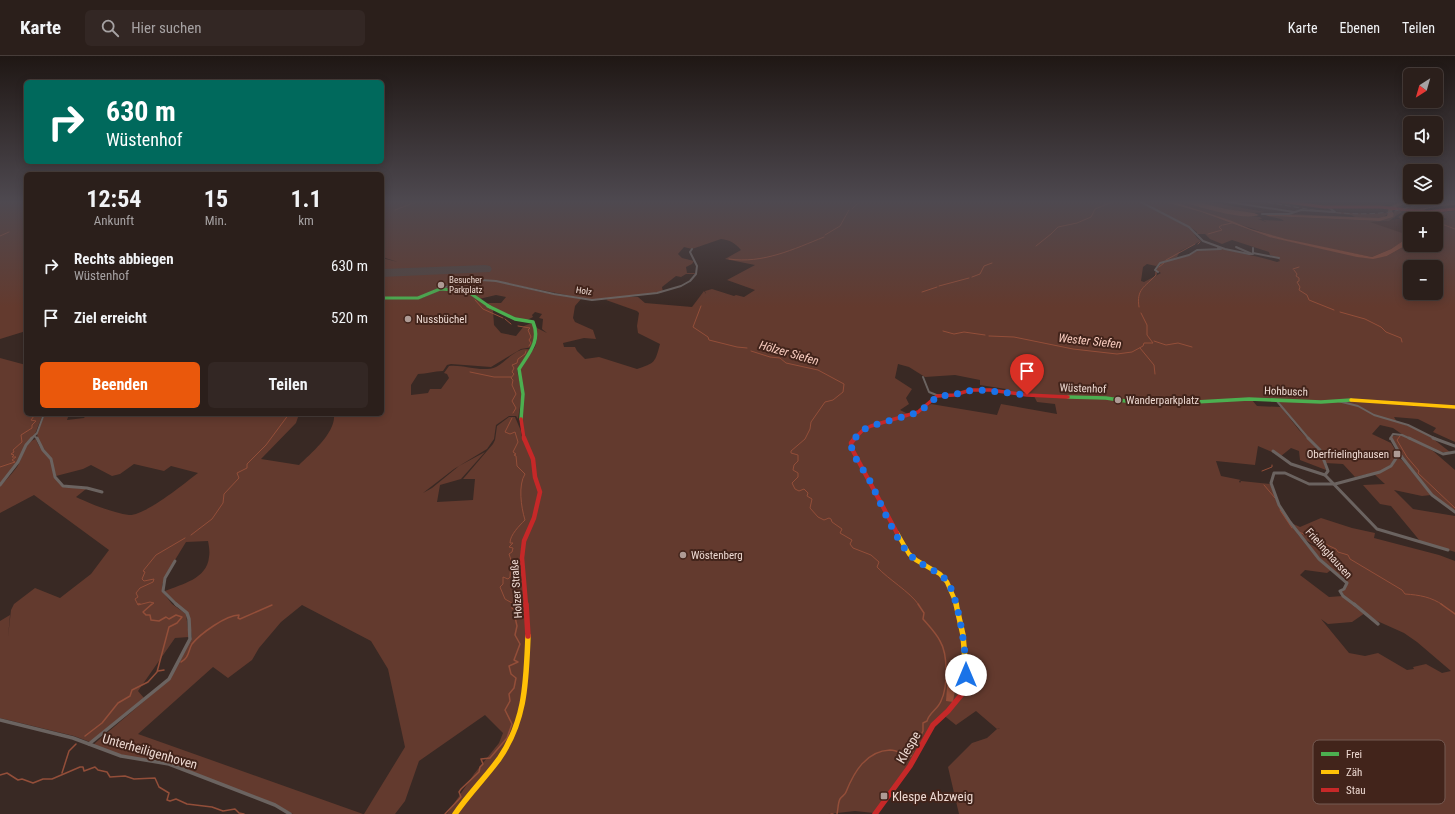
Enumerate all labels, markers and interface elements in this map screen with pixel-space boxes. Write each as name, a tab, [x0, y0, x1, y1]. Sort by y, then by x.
search box	[85, 10, 365, 46]
text: Karte	[20, 16, 61, 39]
icon: search	[99, 17, 121, 39]
text: Hier suchen	[131, 19, 202, 37]
text: Karte	[1288, 20, 1317, 36]
text: Ebenen	[1339, 20, 1380, 36]
text: Teilen	[1402, 20, 1435, 36]
north arrow	[1403, 68, 1443, 108]
map controls	[1403, 68, 1443, 300]
text: 630 m	[106, 95, 176, 128]
icon: right	[40, 96, 92, 148]
button: sound	[1403, 116, 1443, 156]
text: Wüstenhof	[106, 129, 182, 150]
button: layers	[1403, 164, 1443, 204]
text: 12:54	[86, 185, 141, 213]
text: 15	[204, 185, 228, 213]
text: 1.1	[290, 185, 322, 213]
button: +	[1403, 212, 1443, 252]
text: Ankunft	[94, 213, 134, 228]
text: Min.	[205, 213, 227, 228]
text: km	[298, 213, 314, 228]
text: Rechts abbiegen	[74, 250, 174, 268]
icon: right	[40, 255, 62, 277]
text: 630 m	[331, 257, 368, 275]
button: −	[1403, 260, 1443, 300]
text: Wüstenhof	[74, 268, 129, 283]
place label: Besucher Parkplatz	[449, 275, 483, 295]
marker: Besucher Parkplatz	[436, 280, 446, 290]
street label: Holz	[575, 285, 593, 297]
icon: arrive	[40, 307, 62, 329]
text: Ziel erreicht	[74, 309, 147, 327]
text: 520 m	[331, 309, 368, 327]
place label: Nussbüchel	[416, 313, 467, 326]
marker: Nussbüchel	[403, 314, 413, 324]
water label: Wester Siefen	[1058, 331, 1123, 351]
water label: Hölzer Siefen	[758, 338, 821, 368]
pin	[1010, 354, 1044, 395]
icon: arrive	[1016, 360, 1038, 382]
button: Beenden	[40, 362, 200, 408]
button: Teilen	[208, 362, 368, 408]
street label: Wüstenhof	[1059, 381, 1107, 396]
street label: Hohbusch	[1264, 384, 1308, 399]
place label: Wanderparkplatz	[1126, 394, 1199, 407]
marker: Wanderparkplatz	[1113, 395, 1123, 405]
place label: Oberfrielinghausen	[1307, 448, 1389, 461]
marker: Oberfrielinghausen	[1392, 449, 1402, 459]
street label: Frielinghausen	[1303, 525, 1355, 581]
place label: Wöstenberg	[691, 549, 743, 562]
marker: Wöstenberg	[678, 550, 688, 560]
street label: Holzer Straße	[508, 559, 525, 619]
position arrow	[945, 654, 987, 696]
street label: Klespe	[893, 729, 924, 766]
street label: Unterheiligenhoven	[101, 731, 199, 772]
legend	[1313, 740, 1445, 804]
text: Frei	[1346, 748, 1362, 761]
text: Zäh	[1346, 766, 1362, 779]
text: Stau	[1346, 784, 1366, 797]
place label: Klespe Abzweig	[892, 789, 973, 804]
marker: Klespe Abzweig	[879, 791, 889, 801]

